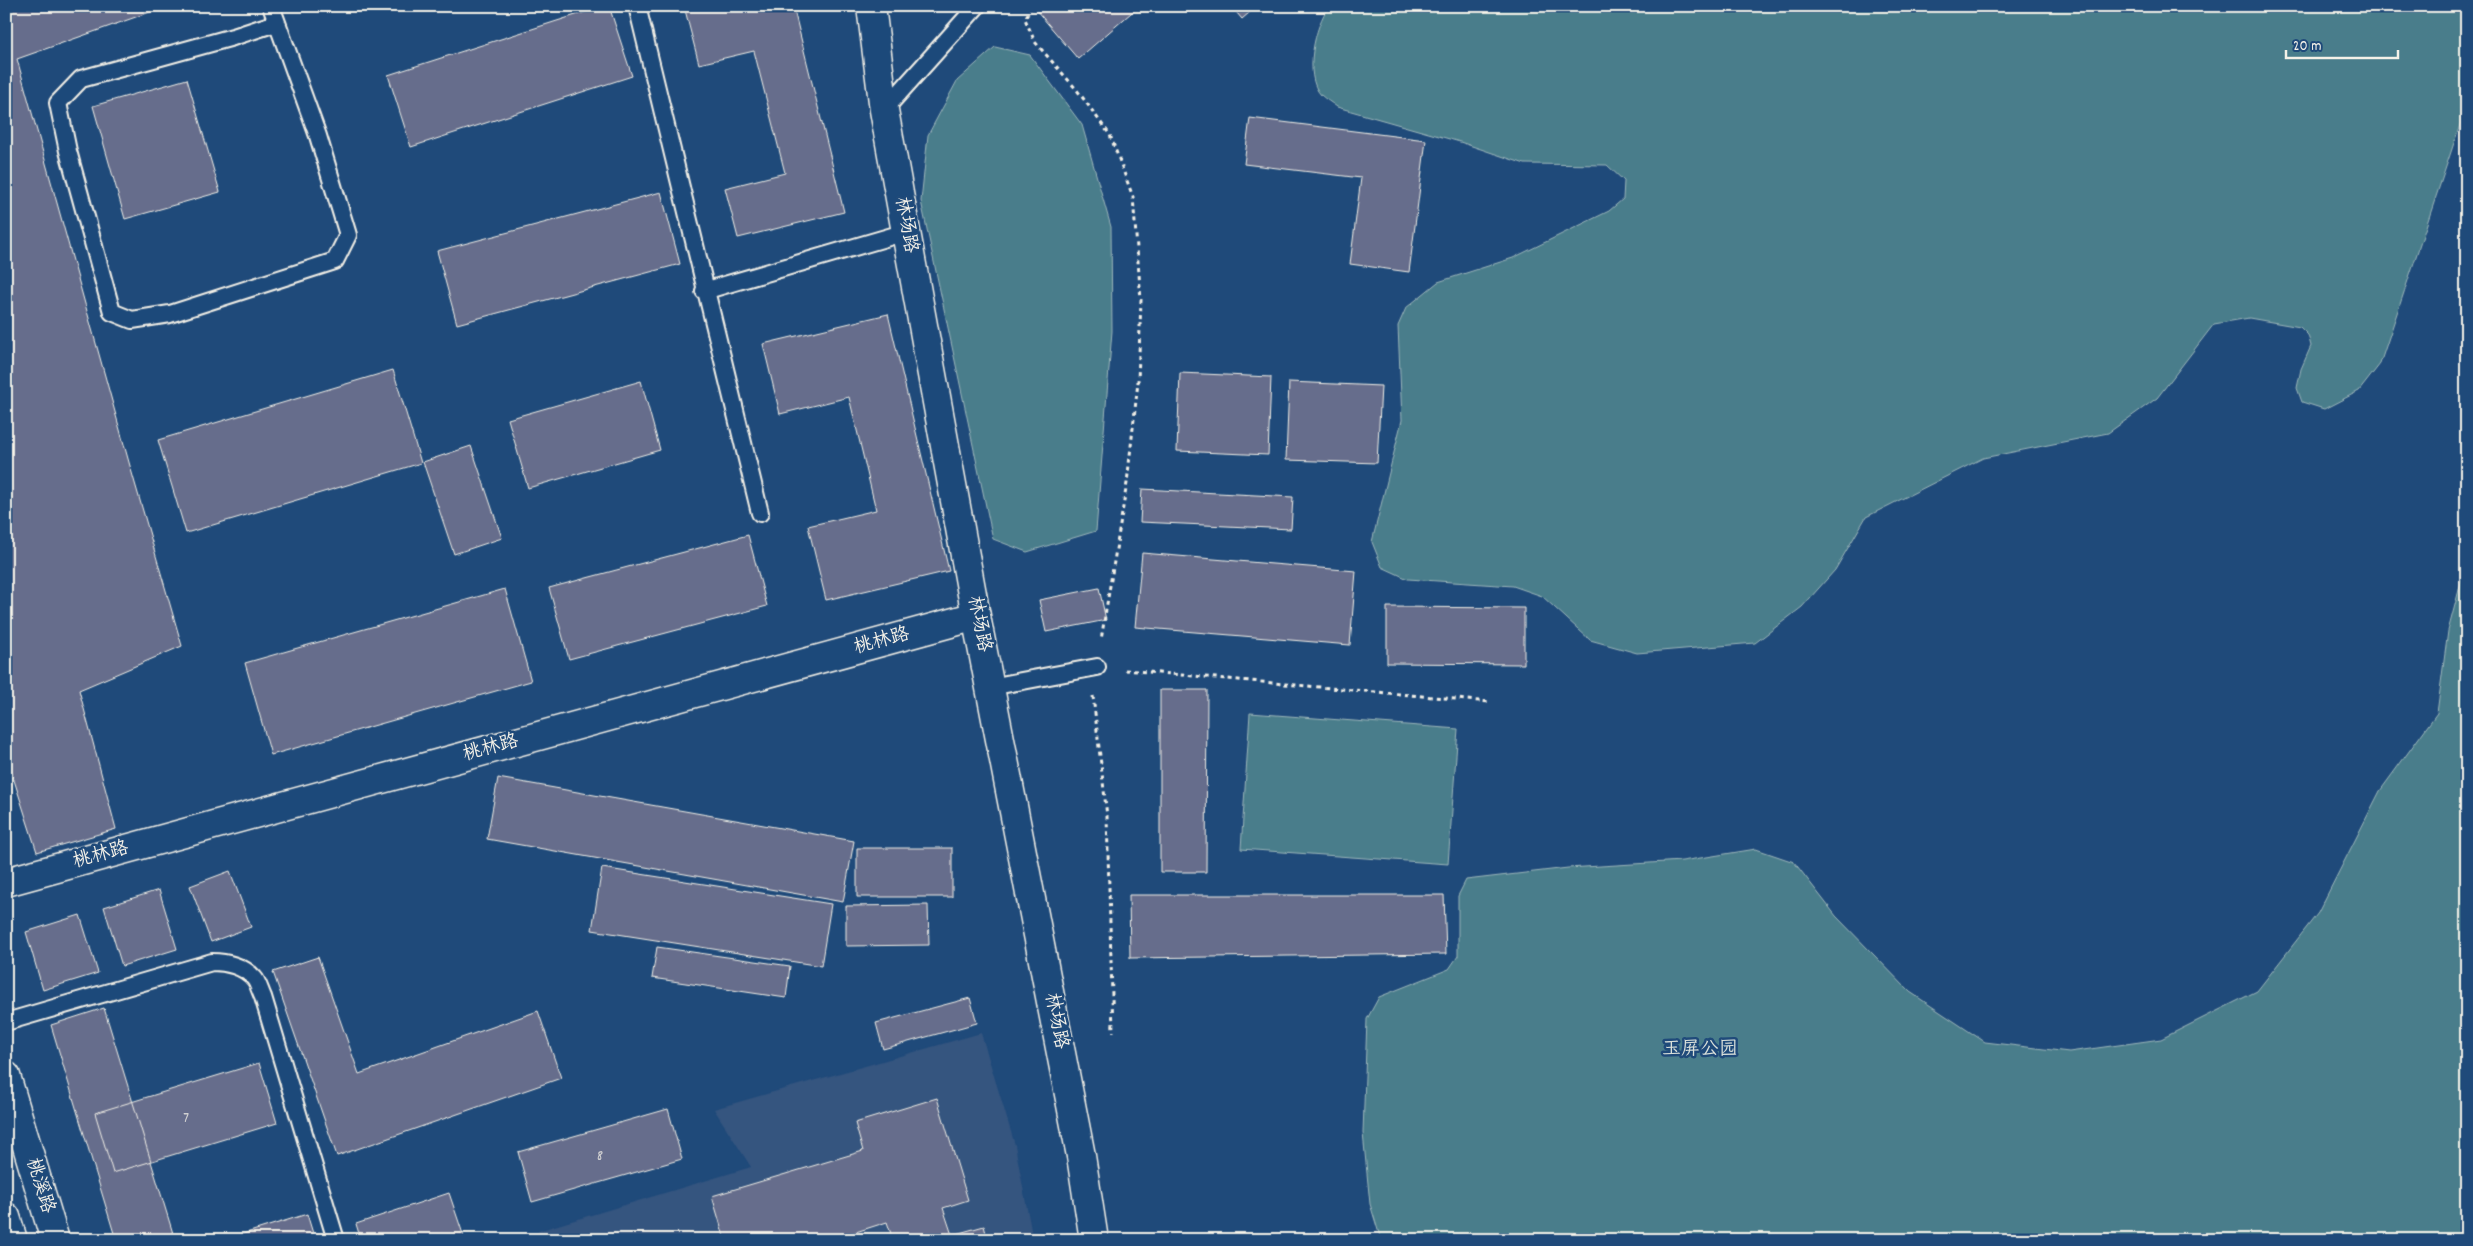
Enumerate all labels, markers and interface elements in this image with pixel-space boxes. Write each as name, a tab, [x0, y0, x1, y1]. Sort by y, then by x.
scale bar	[2286, 28, 2398, 60]
text: 20 m	[2293, 36, 2321, 58]
street label: 林场路	[887, 195, 923, 255]
street label: 林场路	[959, 593, 997, 655]
street label: 桃林路	[851, 622, 913, 662]
street label: 桃林路	[460, 729, 522, 769]
street label: 桃林路	[70, 836, 132, 876]
street label: 林场路	[1036, 990, 1074, 1052]
park label: 玉屏公园	[1662, 1037, 1738, 1064]
house number: 7	[183, 1107, 189, 1130]
house number: 8	[597, 1145, 603, 1168]
street label: 桃溪路	[18, 1155, 60, 1217]

